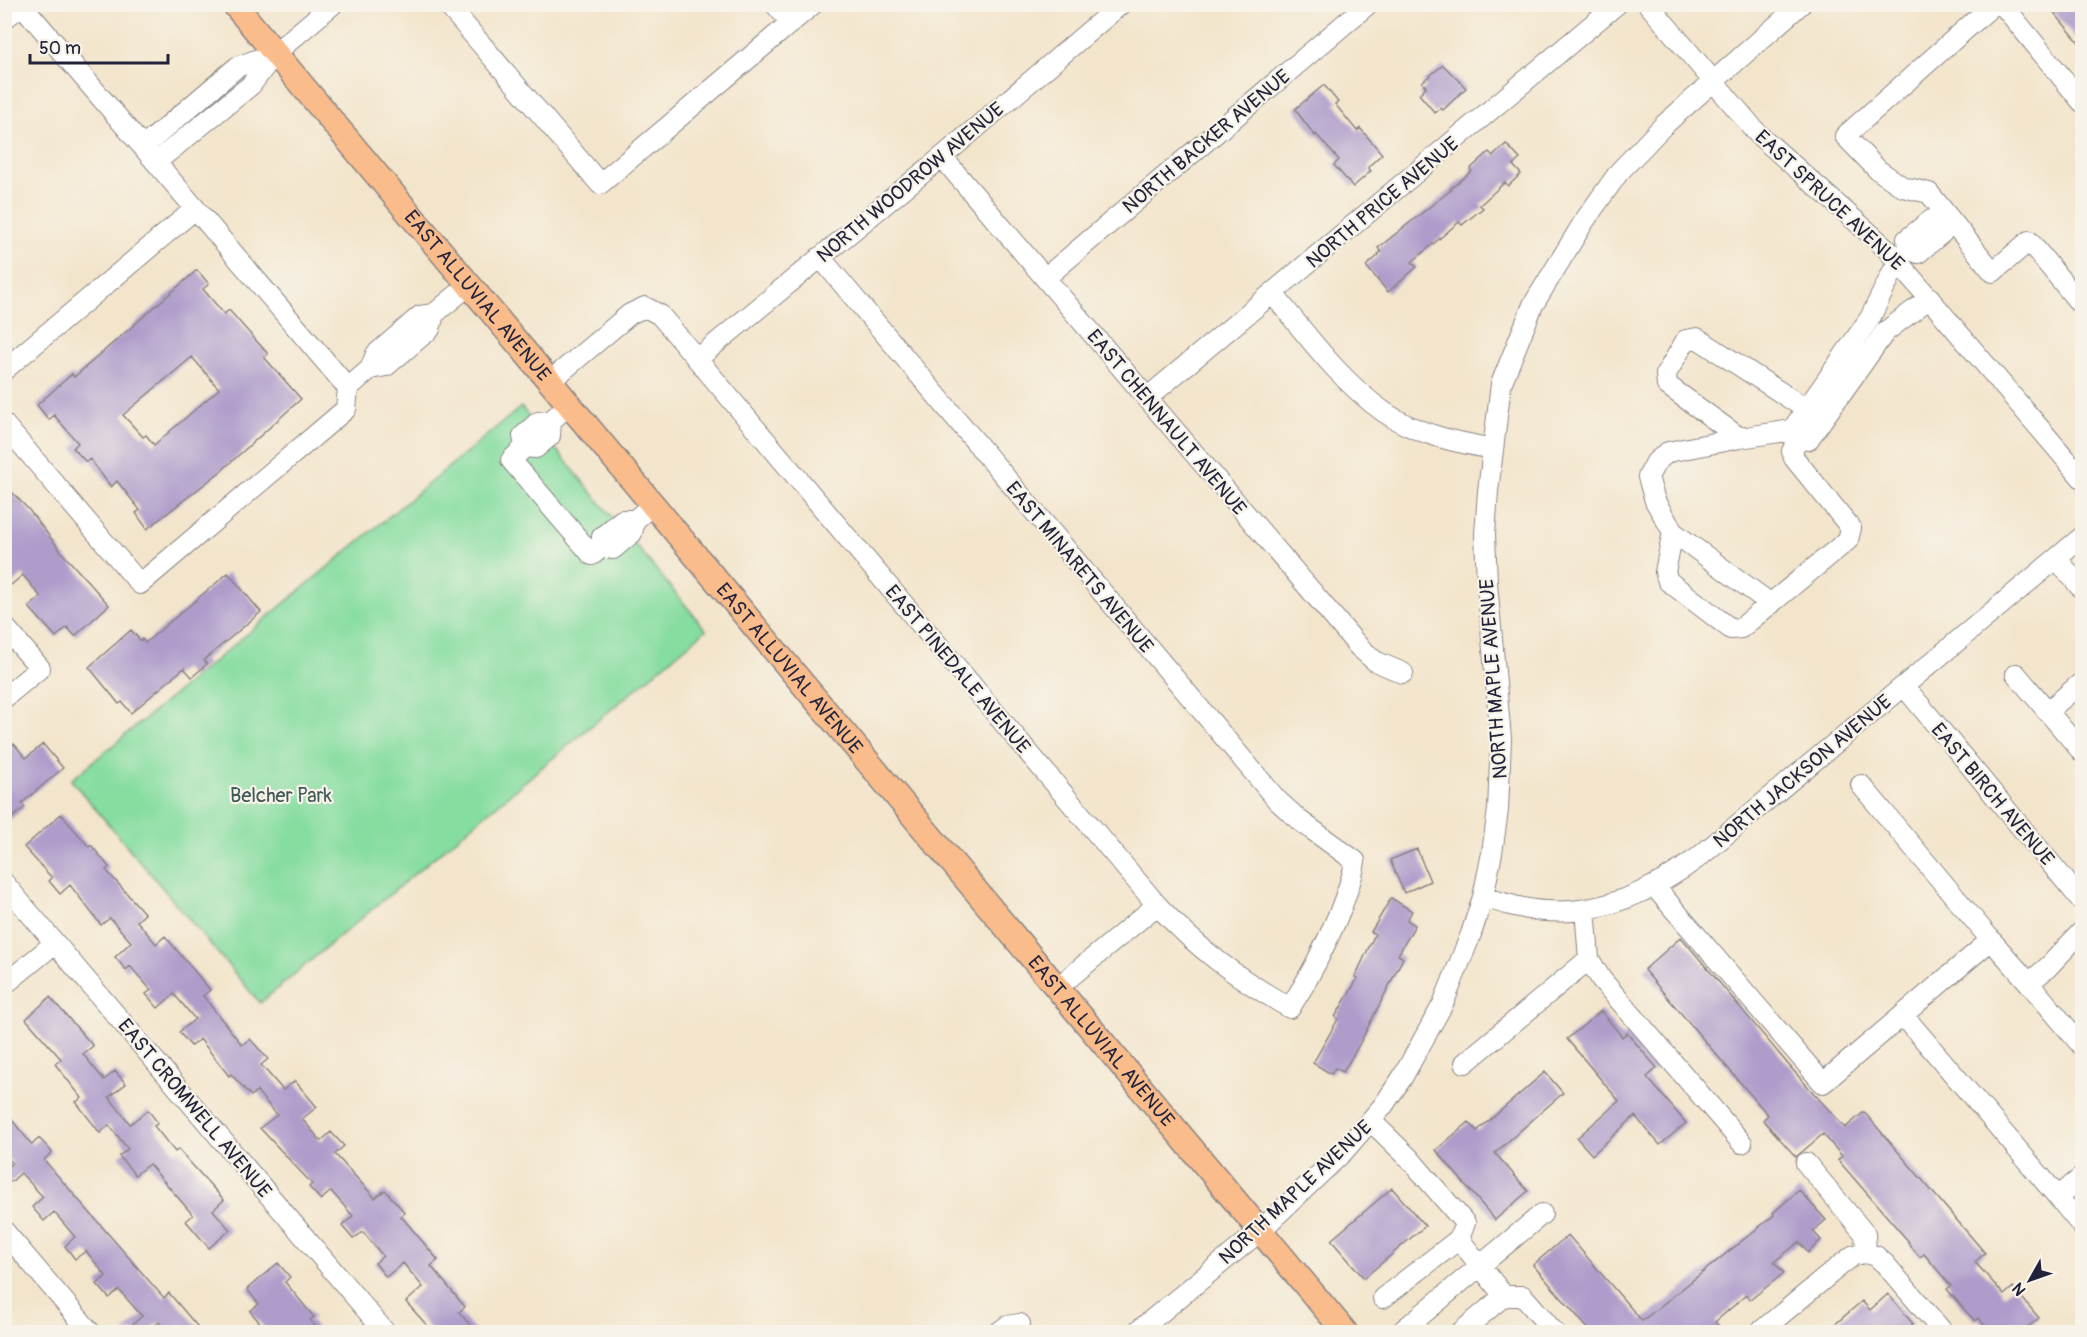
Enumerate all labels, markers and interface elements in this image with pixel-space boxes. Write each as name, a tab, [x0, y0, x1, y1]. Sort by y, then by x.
scale bar	[30, 27, 168, 65]
text: 50 m	[39, 37, 81, 60]
street label: NORTH BACKER AVENUE	[1117, 64, 1295, 219]
street label: NORTH WOODROW AVENUE	[812, 97, 1009, 268]
street label: EAST SPRUCE AVENUE	[1750, 125, 1910, 276]
street label: NORTH PRICE AVENUE	[1301, 131, 1464, 274]
street label: EAST ALLUVIAL AVENUE	[399, 205, 556, 386]
street label: EAST CHENNAULT AVENUE	[1082, 324, 1252, 520]
street label: EAST MINARETS AVENUE	[1000, 476, 1159, 658]
street label: EAST ALLUVIAL AVENUE	[711, 578, 868, 759]
street label: NORTH MAPLE AVENUE	[1474, 578, 1513, 780]
street label: EAST PINEDALE AVENUE	[880, 580, 1036, 759]
street label: NORTH JACKSON AVENUE	[1708, 689, 1897, 853]
street label: EAST BIRCH AVENUE	[1926, 718, 2060, 871]
park label: Belcher Park	[230, 783, 333, 808]
street label: EAST ALLUVIAL AVENUE	[1022, 951, 1180, 1132]
street label: EAST CROMWELL AVENUE	[112, 1014, 277, 1203]
street label: NORTH MAPLE AVENUE	[1213, 1115, 1377, 1270]
north arrow	[2000, 1250, 2060, 1310]
text: N	[2008, 1278, 2030, 1300]

